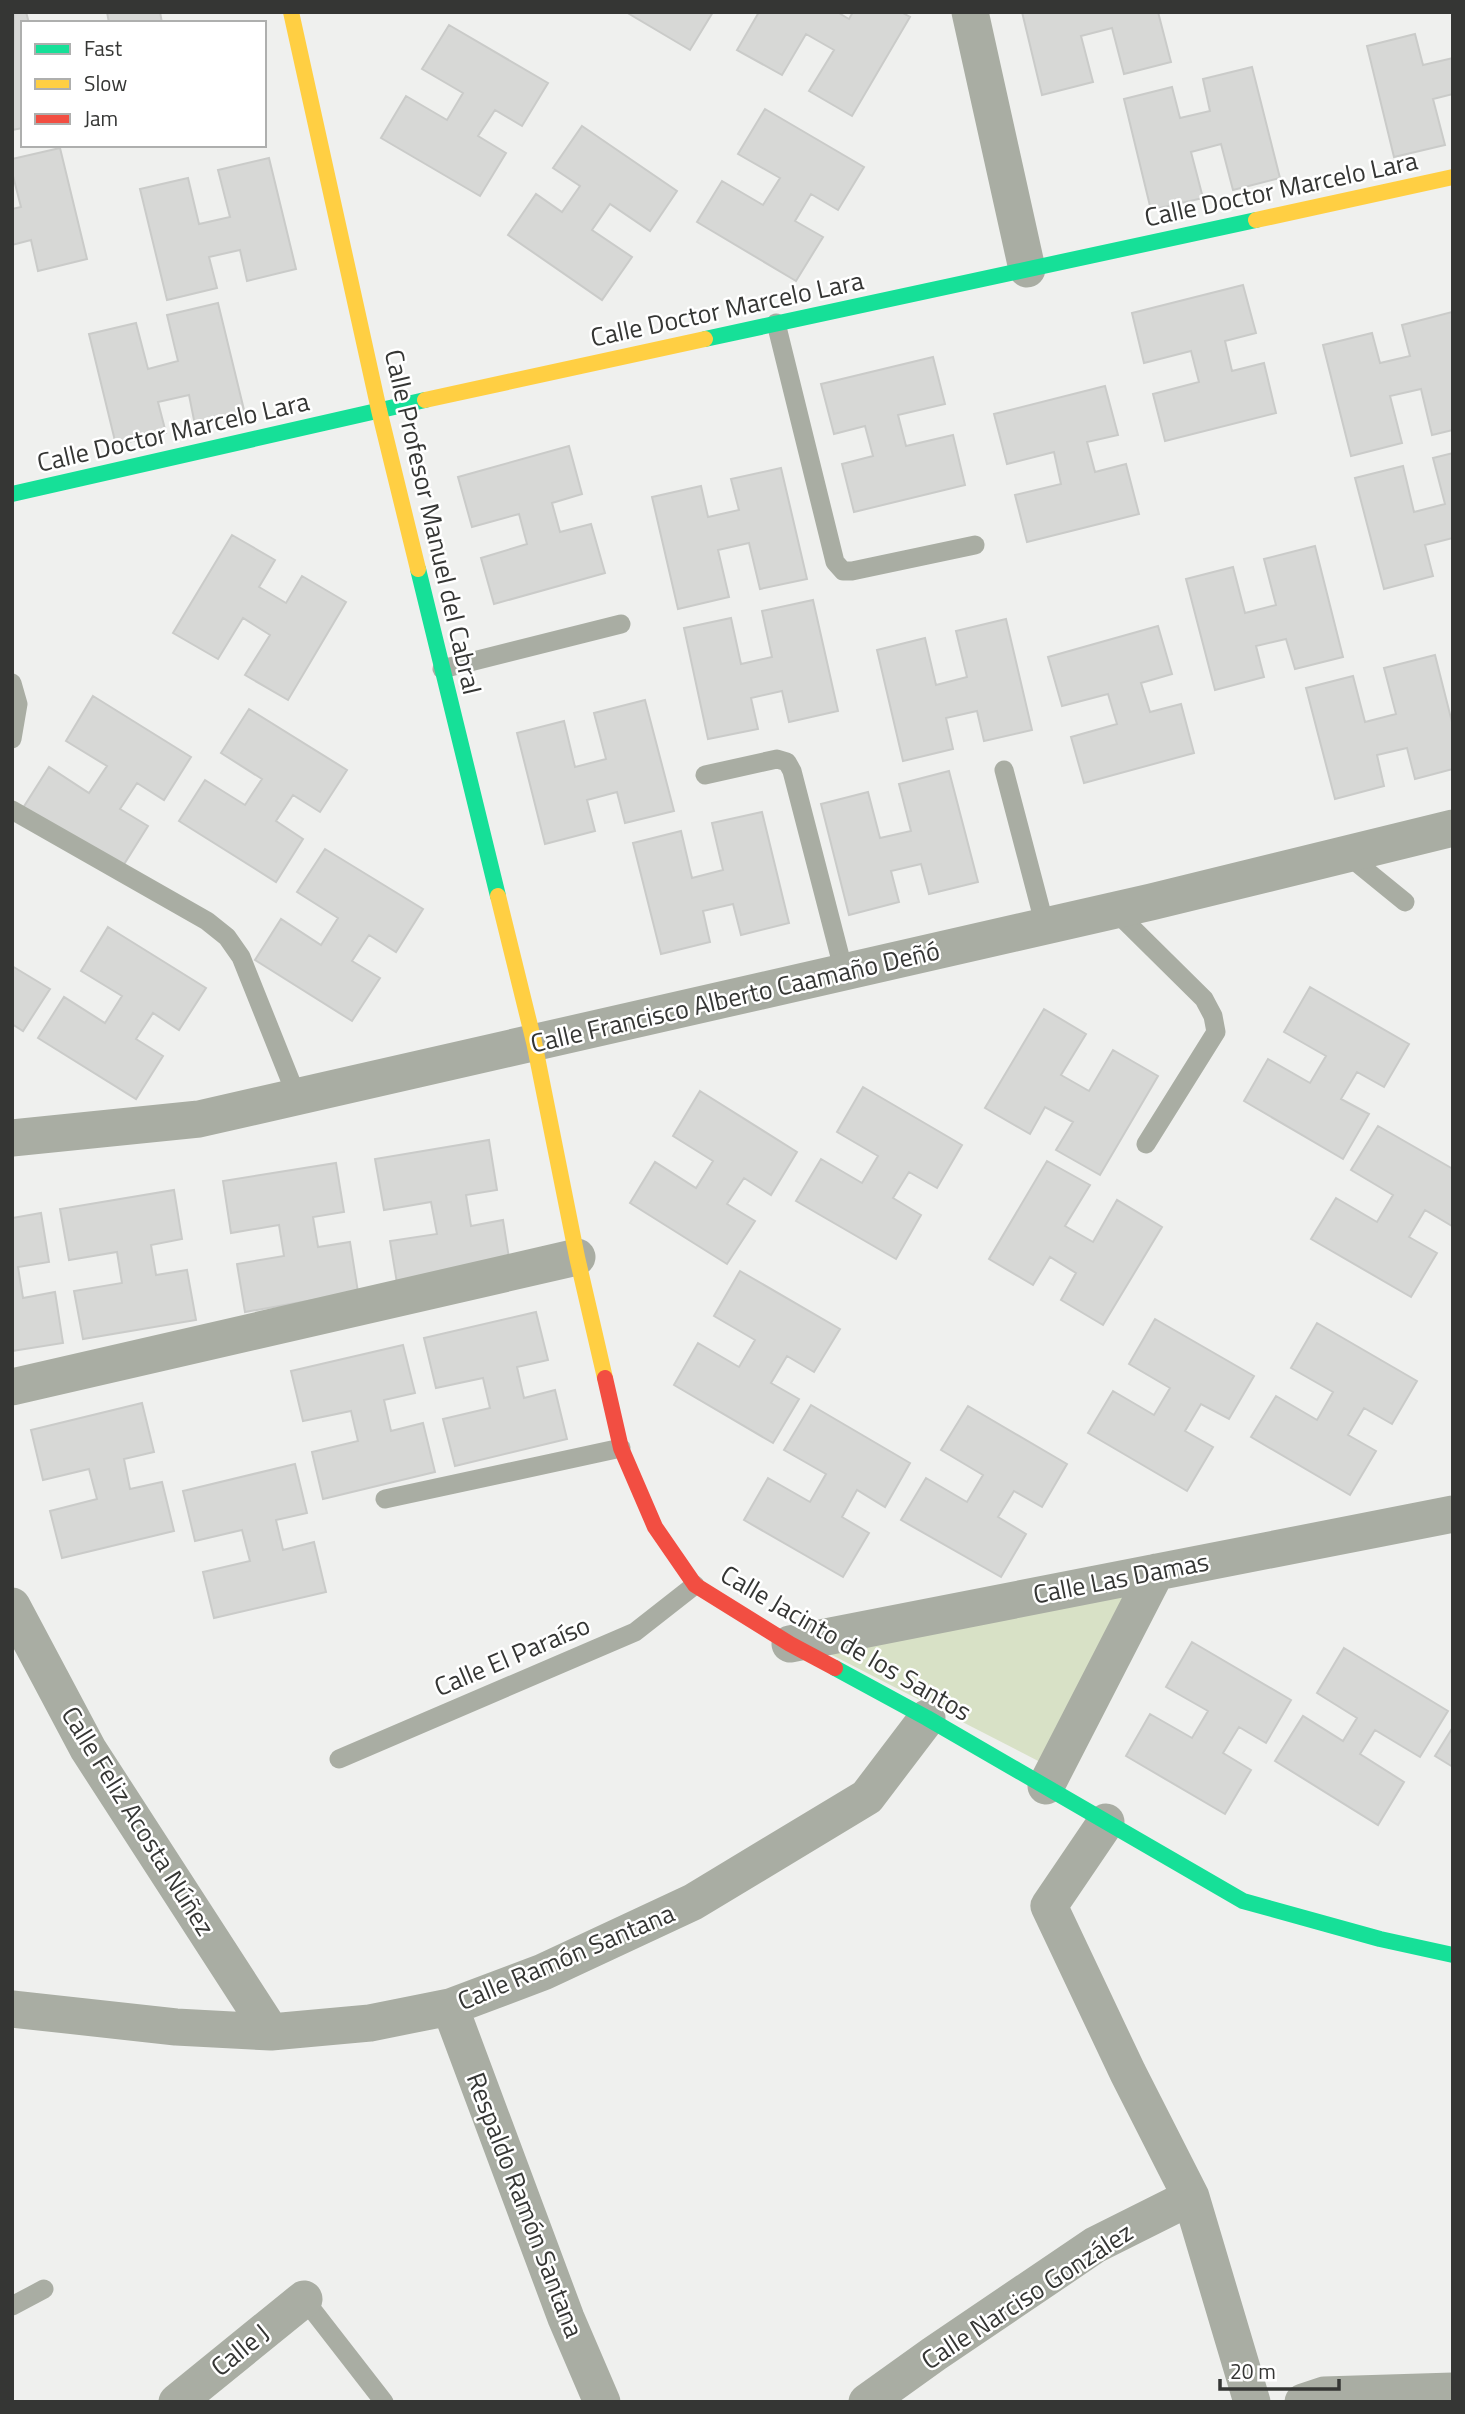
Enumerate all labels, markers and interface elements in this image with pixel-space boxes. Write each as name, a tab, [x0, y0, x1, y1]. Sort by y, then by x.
legend	[21, 21, 266, 147]
text: Fast	[84, 32, 123, 64]
text: Slow	[84, 67, 127, 99]
text: Jam	[84, 102, 118, 134]
street label: Calle Doctor Marcelo Lara	[1141, 141, 1421, 237]
street label: Calle Doctor Marcelo Lara	[587, 261, 867, 357]
street label: Calle Profesor Manuel del Cabral	[375, 346, 492, 698]
street label: Calle Doctor Marcelo Lara	[33, 381, 313, 482]
street label: Calle Francisco Alberto Caamaño Deñó	[526, 930, 943, 1063]
street label: Calle Las Damas	[1030, 1541, 1212, 1614]
street label: Calle Jacinto de los Santos	[713, 1555, 979, 1730]
street label: Calle El Paraíso	[428, 1605, 596, 1706]
street label: Calle Feliz Acosta Núñez	[52, 1698, 225, 1943]
street label: Calle Ramón Santana	[451, 1893, 680, 2020]
street label: Respaldo Ramón Santana	[457, 2067, 594, 2343]
street label: Calle Narciso González	[913, 2212, 1140, 2379]
street label: Calle J	[202, 2314, 277, 2385]
scale bar	[1220, 2348, 1339, 2392]
text: 20 m	[1230, 2355, 1276, 2387]

